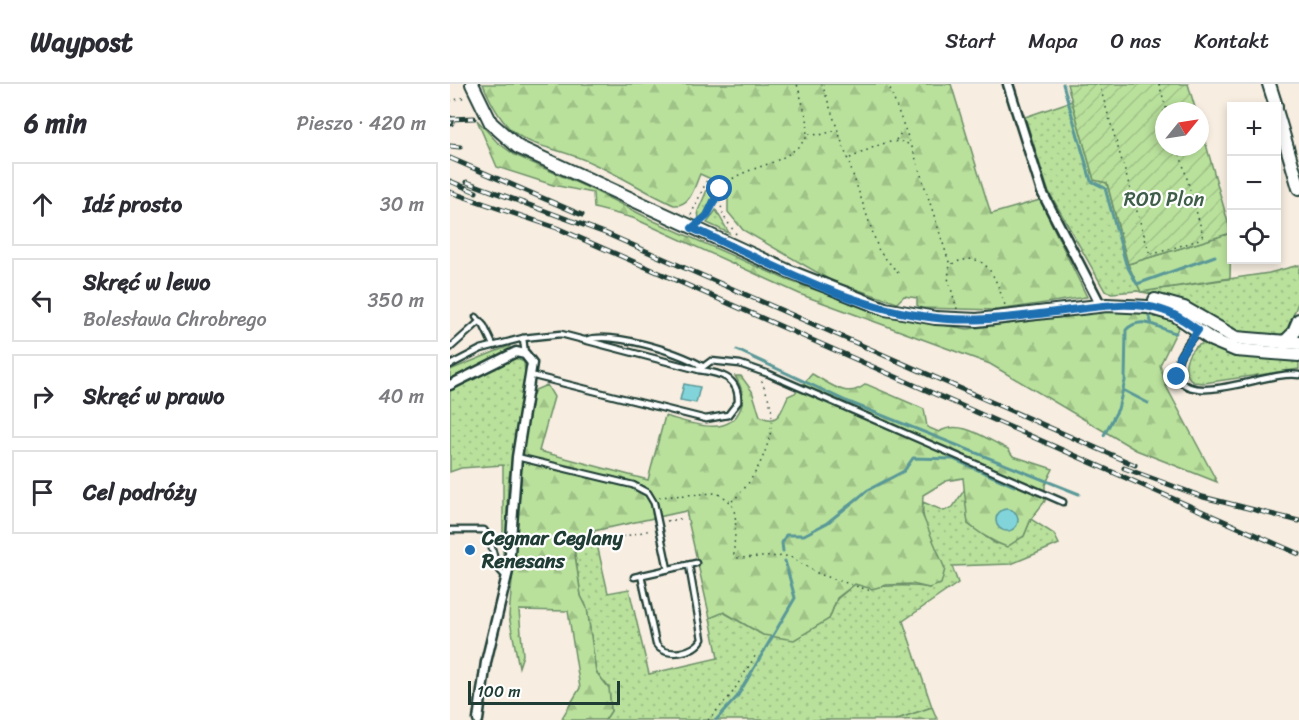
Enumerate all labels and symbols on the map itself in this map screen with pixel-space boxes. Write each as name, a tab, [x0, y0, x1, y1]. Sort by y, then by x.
north arrow	[1155, 102, 1209, 156]
route start	[706, 175, 732, 201]
park label: ROD Plon	[1124, 182, 1204, 217]
route end	[1163, 363, 1189, 389]
place label: Cegmar Ceglany Renesans	[481, 521, 623, 579]
marker: Cegmar Ceglany Renesans	[463, 543, 477, 557]
scale bar	[468, 678, 620, 706]

